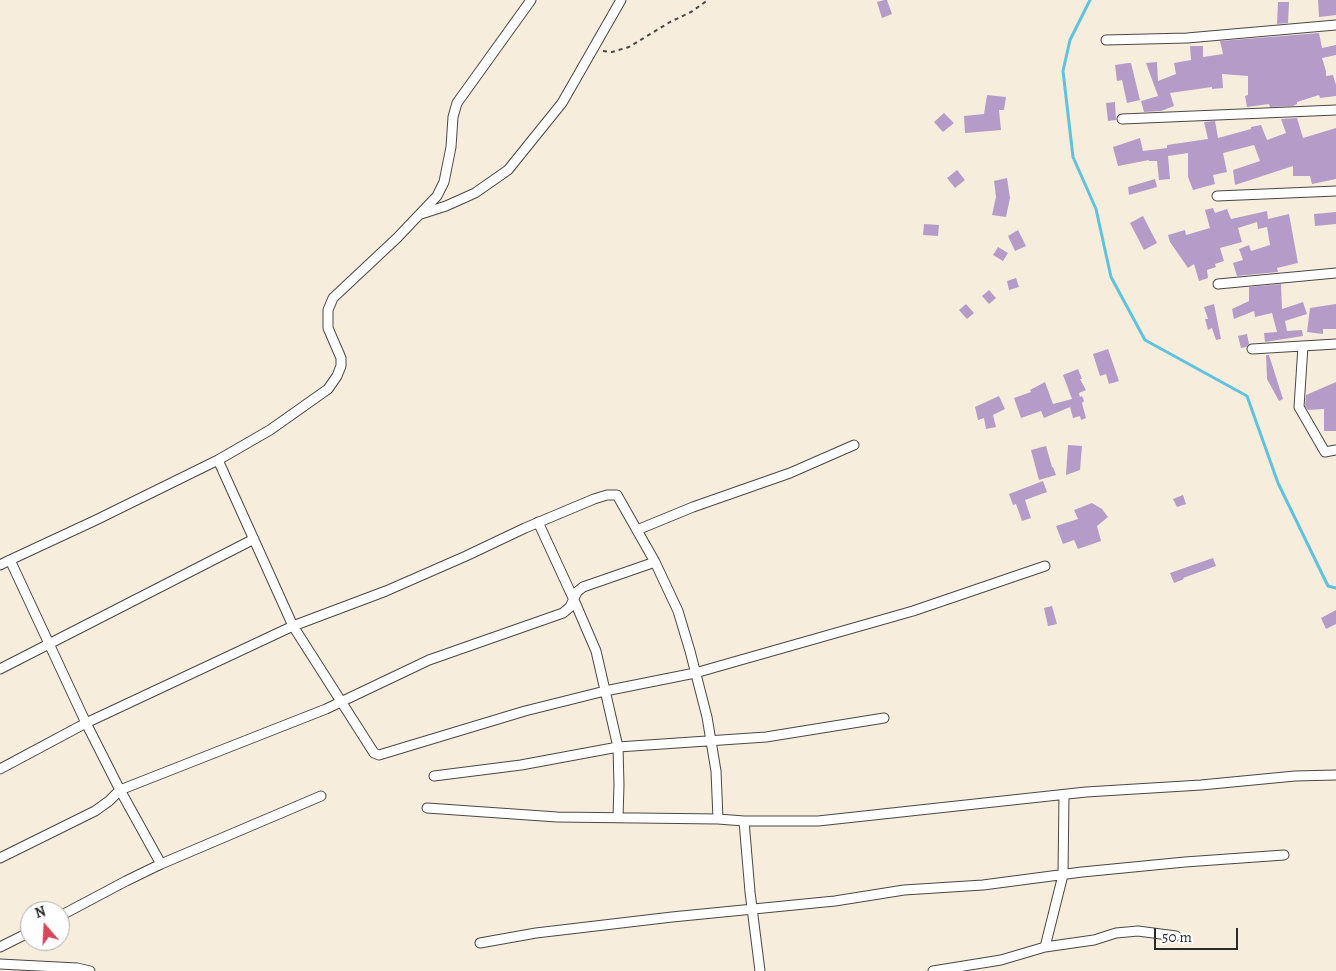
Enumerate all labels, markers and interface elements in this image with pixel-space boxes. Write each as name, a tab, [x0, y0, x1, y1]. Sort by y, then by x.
north arrow	[20, 901, 70, 951]
text: N	[32, 902, 48, 923]
scale bar	[1156, 918, 1240, 950]
text: 50 m	[1162, 927, 1192, 947]

